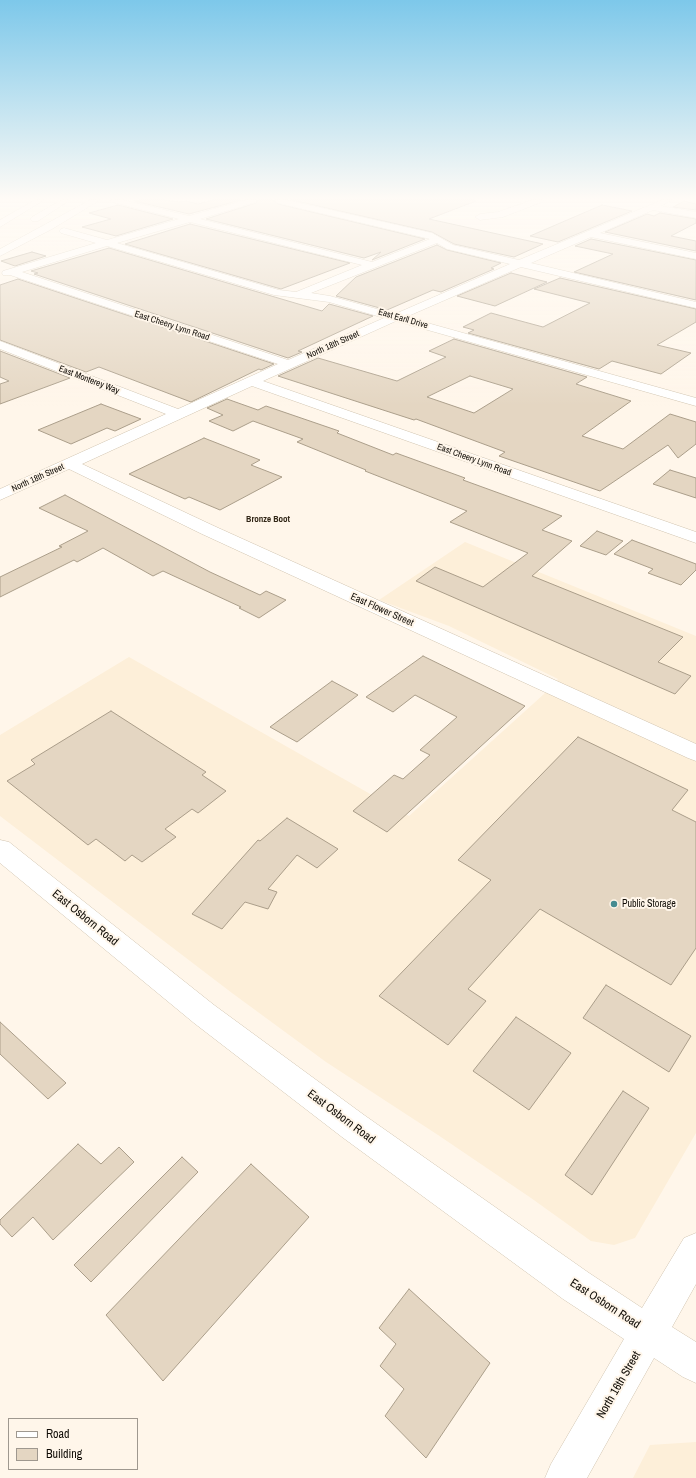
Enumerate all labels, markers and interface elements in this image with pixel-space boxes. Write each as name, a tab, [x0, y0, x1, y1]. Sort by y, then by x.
street label: East Earll Drive	[377, 307, 429, 331]
street label: East Cheery Lynn Road	[133, 309, 211, 343]
street label: North 18th Street	[305, 329, 361, 361]
street label: East Monterey Way	[57, 363, 121, 397]
street label: East Cheery Lynn Road	[435, 442, 513, 478]
street label: North 18th Street	[10, 462, 66, 494]
district label: Bronze Boot	[246, 515, 290, 525]
street label: East Flower Street	[349, 591, 415, 629]
street label: East Osborn Road	[49, 887, 121, 949]
place label: Public Storage	[622, 898, 676, 910]
marker: Public Storage	[609, 899, 619, 909]
street label: East Osborn Road	[304, 1087, 378, 1147]
street label: East Osborn Road	[567, 1276, 643, 1332]
street label: North 16th Street	[594, 1349, 644, 1421]
legend	[8, 1418, 138, 1470]
text: Road	[46, 1426, 70, 1442]
text: Building	[46, 1446, 82, 1462]

